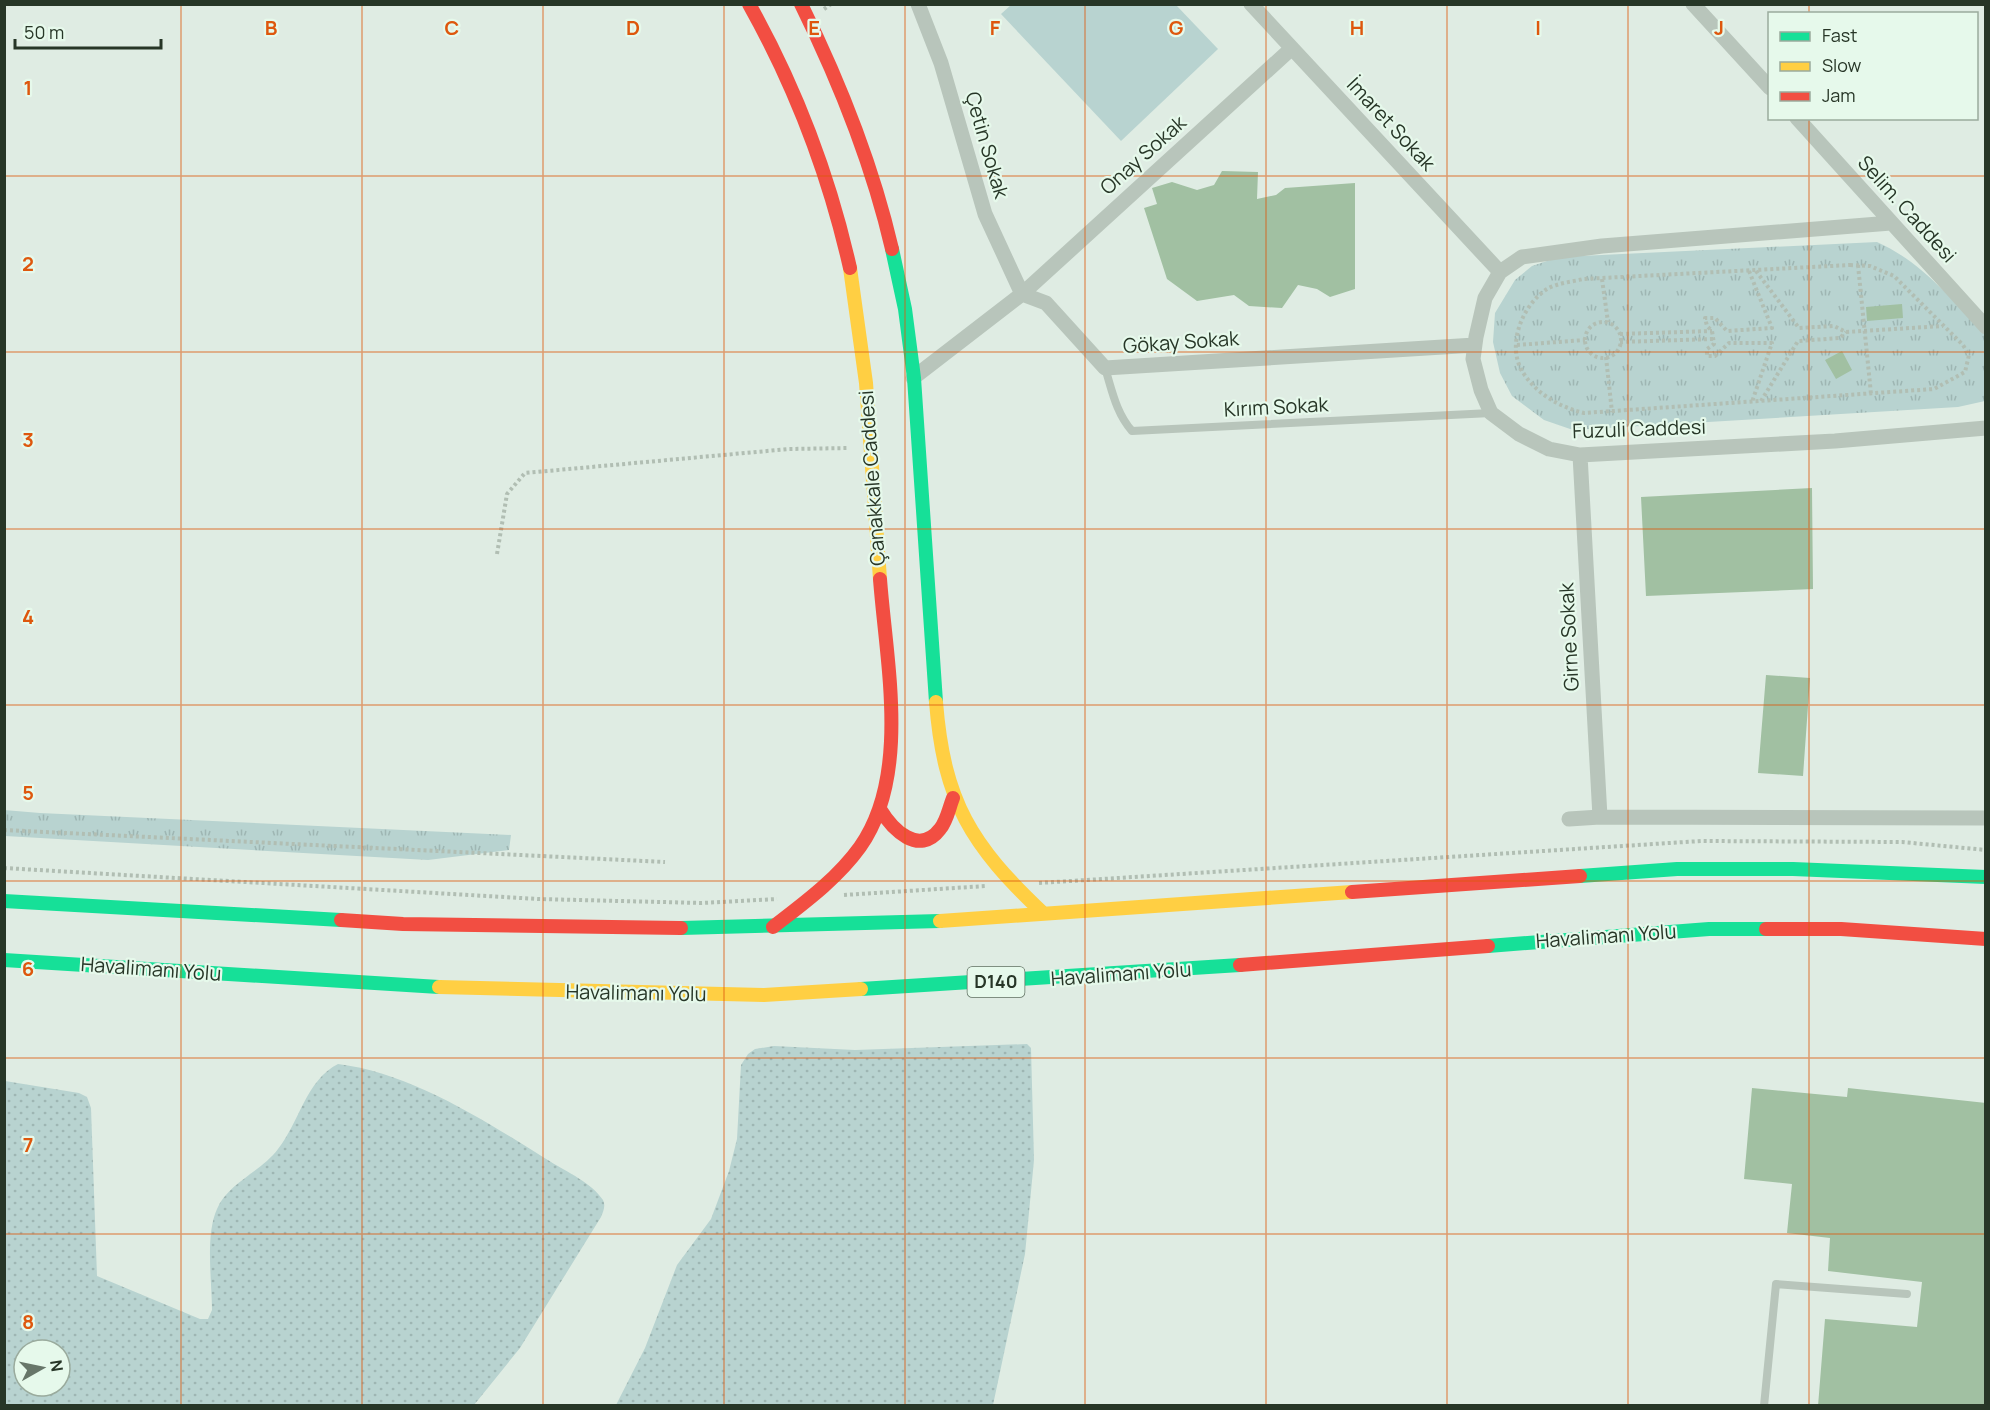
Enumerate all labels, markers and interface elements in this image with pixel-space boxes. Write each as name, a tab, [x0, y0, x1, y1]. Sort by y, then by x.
scale bar	[15, 12, 160, 50]
legend	[1768, 12, 1978, 120]
text: B	[265, 14, 278, 41]
text: C	[445, 14, 459, 41]
text: D	[626, 14, 640, 41]
text: E	[808, 14, 820, 41]
text: F	[990, 14, 1001, 41]
text: G	[1169, 14, 1184, 41]
text: H	[1350, 14, 1364, 41]
text: I	[1535, 14, 1541, 41]
text: J	[1714, 14, 1724, 41]
text: 50 m	[24, 20, 64, 44]
text: Fast	[1822, 23, 1857, 47]
text: Slow	[1822, 53, 1862, 77]
street label: İmaret Sokak	[1341, 71, 1442, 177]
text: 1	[24, 74, 32, 101]
text: Jam	[1822, 83, 1856, 107]
street label: Çetin Sokak	[959, 88, 1016, 202]
street label: Onay Sokak	[1094, 108, 1192, 200]
street label: Selim. Caddesi	[1852, 149, 1963, 268]
text: 2	[22, 250, 34, 277]
street label: Gökay Sokak	[1122, 324, 1241, 359]
street label: Çanakkale Caddesi	[852, 389, 891, 567]
street label: Kırım Sokak	[1223, 390, 1330, 423]
street label: Fuzuli Caddesi	[1572, 413, 1706, 444]
text: 3	[22, 426, 34, 453]
street label: Girne Sokak	[1552, 581, 1585, 692]
text: 4	[22, 603, 34, 630]
text: 5	[22, 779, 34, 806]
street label: Havalimanı Yolu	[1535, 917, 1677, 954]
street label: Havalimanı Yolu	[80, 950, 222, 987]
text: 6	[22, 955, 34, 982]
street label: Havalimanı Yolu	[1050, 955, 1192, 992]
road number: D140	[968, 967, 1024, 997]
street label: Havalimanı Yolu	[565, 978, 707, 1007]
text: 7	[23, 1131, 33, 1158]
text: 8	[22, 1308, 34, 1335]
north arrow	[12, 1338, 72, 1398]
text: N	[45, 1358, 69, 1373]

